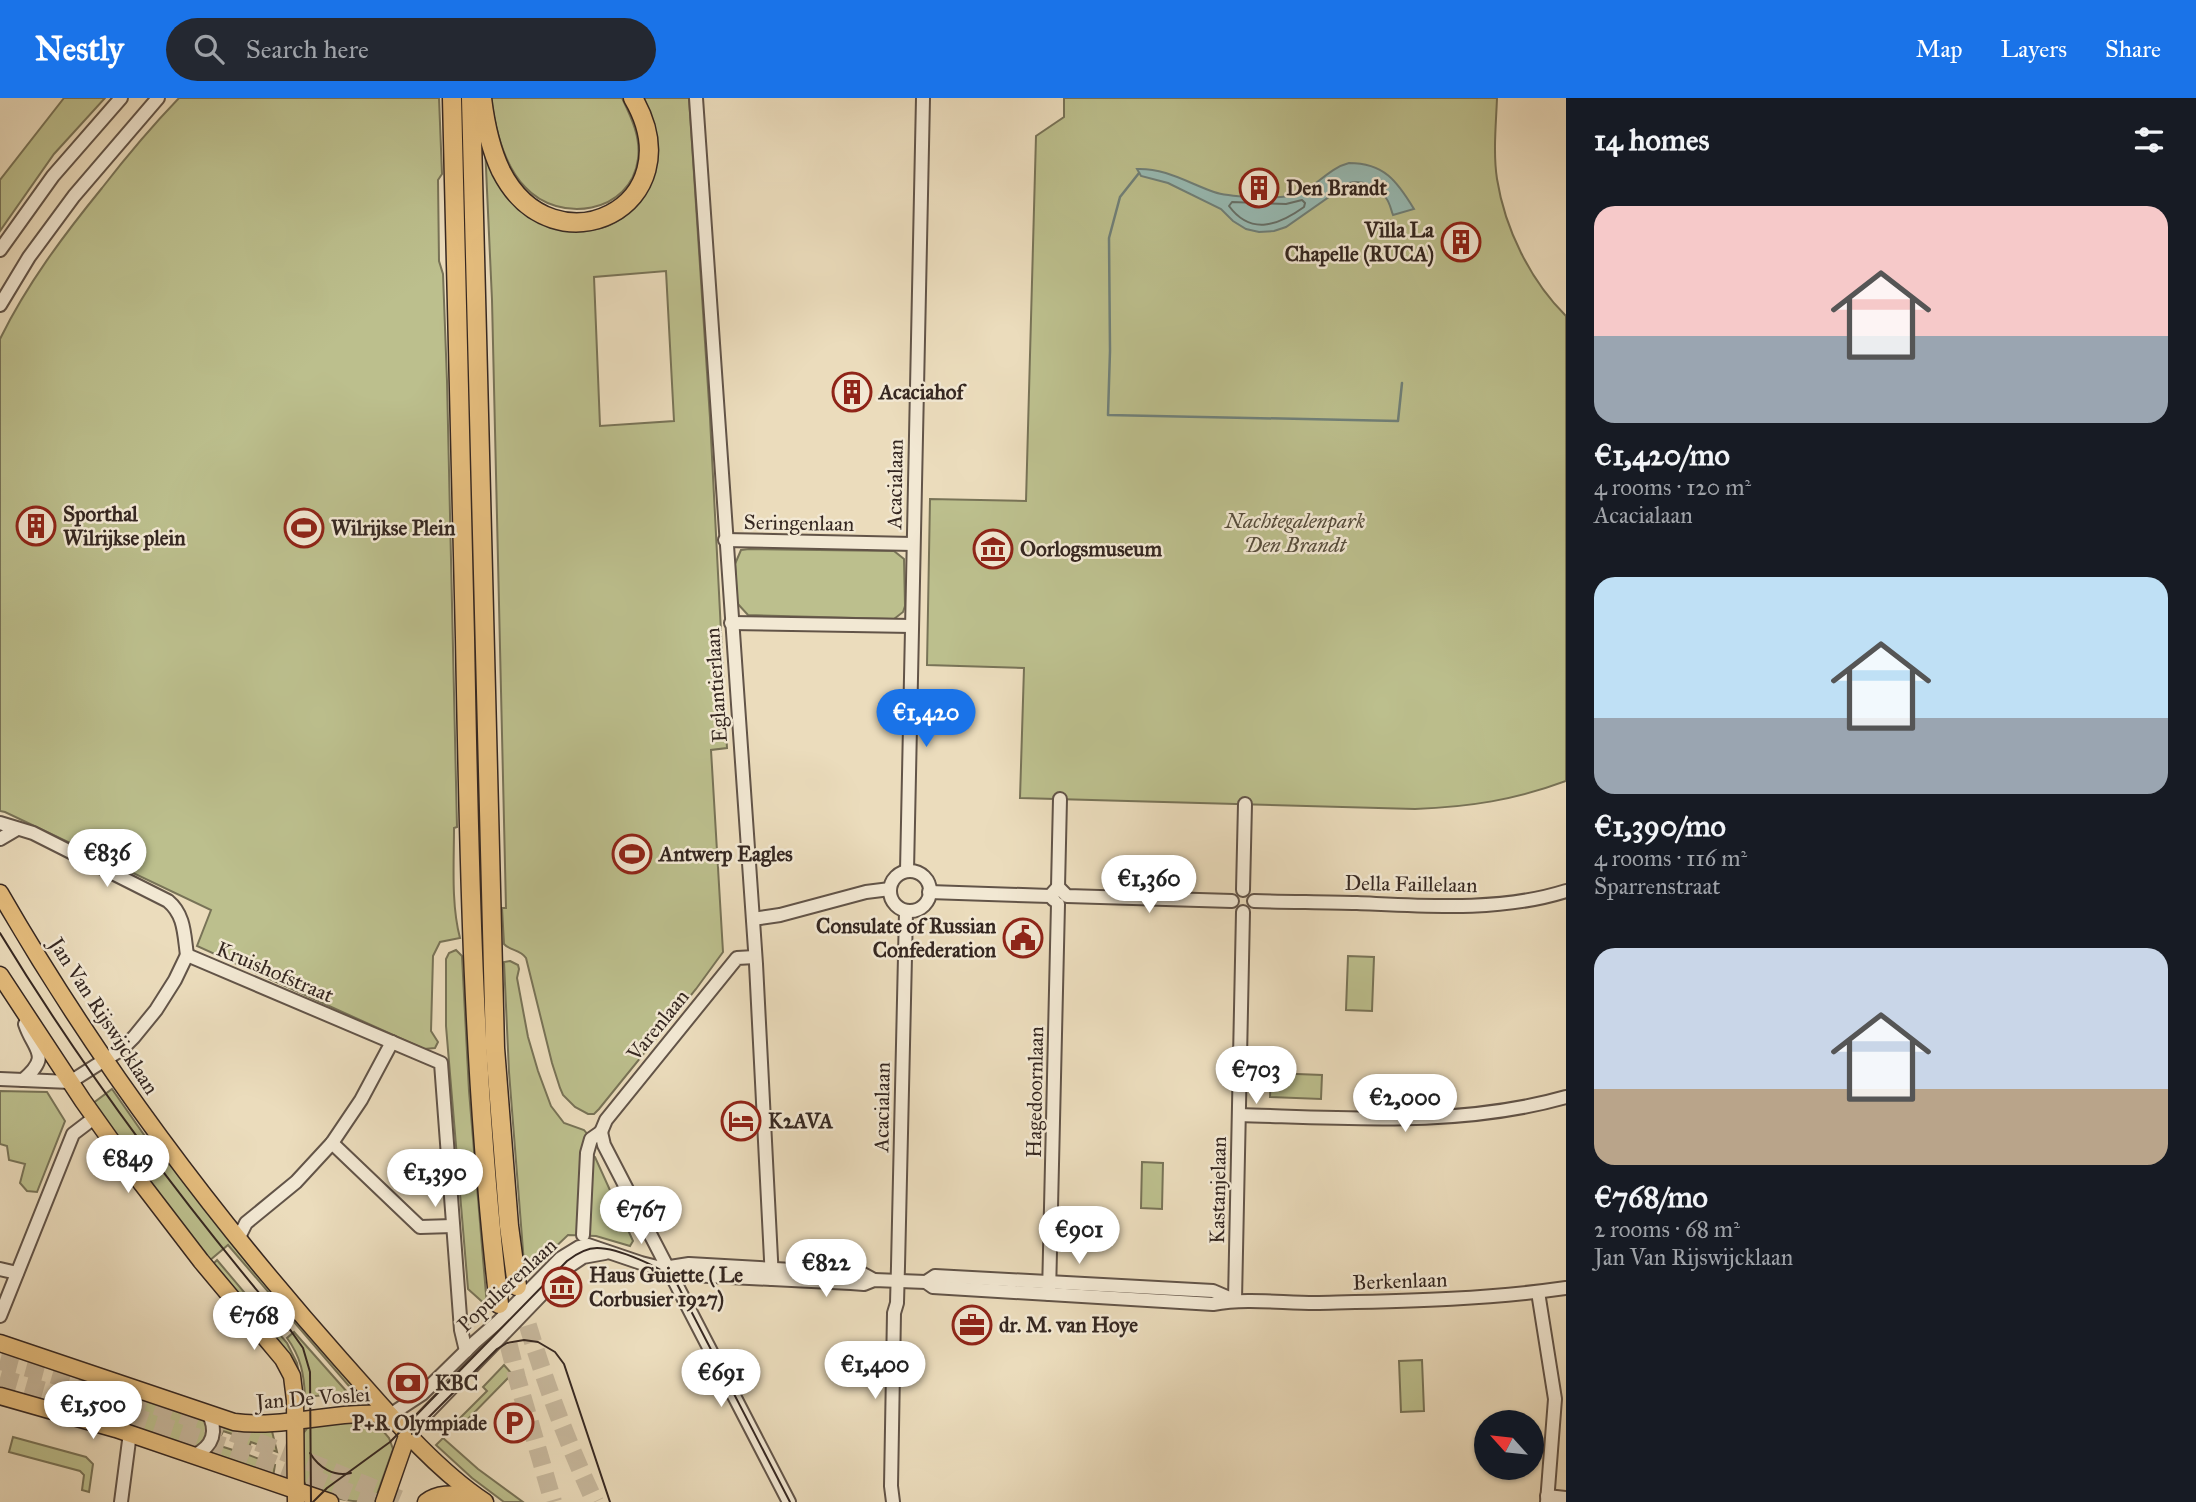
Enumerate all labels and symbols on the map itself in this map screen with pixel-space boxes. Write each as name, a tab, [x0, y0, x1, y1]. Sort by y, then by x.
building icon: Den Brandt	[1238, 167, 1280, 209]
place label: Den Brandt	[1286, 175, 1388, 201]
place label: Villa La Chapelle (RUCA)	[1285, 217, 1435, 267]
building icon: Villa La Chapelle (RUCA)	[1440, 221, 1482, 263]
building icon: Acaciahof	[831, 371, 873, 413]
place label: Acaciahof	[877, 379, 968, 405]
street label: Acacialaan	[881, 439, 909, 530]
place label: Sporthal Wilrijkse plein	[63, 501, 186, 551]
building icon: Sporthal Wilrijkse plein	[15, 505, 57, 547]
sports icon: Wilrijkse Plein	[283, 507, 325, 549]
park label: Nachtegalenpark Den Brandt	[1224, 508, 1366, 558]
street label: Seringenlaan	[744, 509, 854, 537]
place label: Wilrijkse Plein	[331, 515, 456, 541]
museum icon: Oorlogsmuseum	[972, 528, 1014, 570]
place label: Oorlogsmuseum	[1020, 536, 1163, 562]
street label: Eglantierlaan	[699, 627, 733, 743]
pin: €1,420	[869, 690, 983, 749]
pin: €836	[66, 830, 148, 889]
sports icon: Antwerp Eagles	[611, 833, 653, 875]
place label: Antwerp Eagles	[657, 841, 793, 867]
pin: €1,360	[1092, 856, 1206, 915]
street label: Della Faillelaan	[1344, 870, 1478, 898]
place label: Consulate of Russian Confederation	[816, 913, 997, 963]
public building icon: Consulate of Russian Confederation	[1002, 917, 1044, 959]
street label: Jan Van Rijswijcklaan	[42, 931, 164, 1099]
street label: Kruishofstraat	[212, 936, 338, 1009]
street label: Varenlaan	[621, 984, 695, 1067]
street label: Hagedoornlaan	[1021, 1026, 1049, 1158]
pin: €703	[1215, 1046, 1297, 1106]
street label: Acacialaan	[868, 1062, 896, 1153]
pin: €2,000	[1348, 1074, 1462, 1134]
hotel icon: K2AVA	[720, 1100, 762, 1142]
place label: K2AVA	[768, 1108, 834, 1134]
pin: €849	[87, 1136, 169, 1195]
street label: Kastanjelaan	[1204, 1136, 1232, 1244]
pin: €1,390	[378, 1150, 492, 1209]
pin: €767	[600, 1186, 682, 1246]
pin: €901	[1038, 1206, 1120, 1266]
street label: Populierenlaan	[452, 1232, 562, 1338]
pin: €822	[785, 1240, 867, 1299]
place label: Haus Guiette ( Le Corbusier 1927)	[589, 1262, 743, 1312]
museum icon: Haus Guiette ( Le Corbusier 1927)	[541, 1266, 583, 1308]
street label: Berkenlaan	[1352, 1266, 1448, 1296]
pin: €768	[213, 1292, 295, 1352]
office icon: dr. M. van Hoye	[951, 1304, 993, 1346]
place label: dr. M. van Hoye	[999, 1312, 1138, 1338]
pin: €1,400	[818, 1342, 932, 1401]
pin: €691	[680, 1350, 762, 1409]
bank icon: KBC	[387, 1362, 429, 1404]
place label: KBC	[435, 1370, 478, 1396]
street label: Jan De Voslei	[253, 1381, 371, 1415]
pin: €1,500	[36, 1382, 150, 1441]
parking icon: P+R Olympiade	[493, 1402, 535, 1444]
place label: P+R Olympiade	[352, 1410, 487, 1436]
north arrow	[1474, 1410, 1544, 1480]

